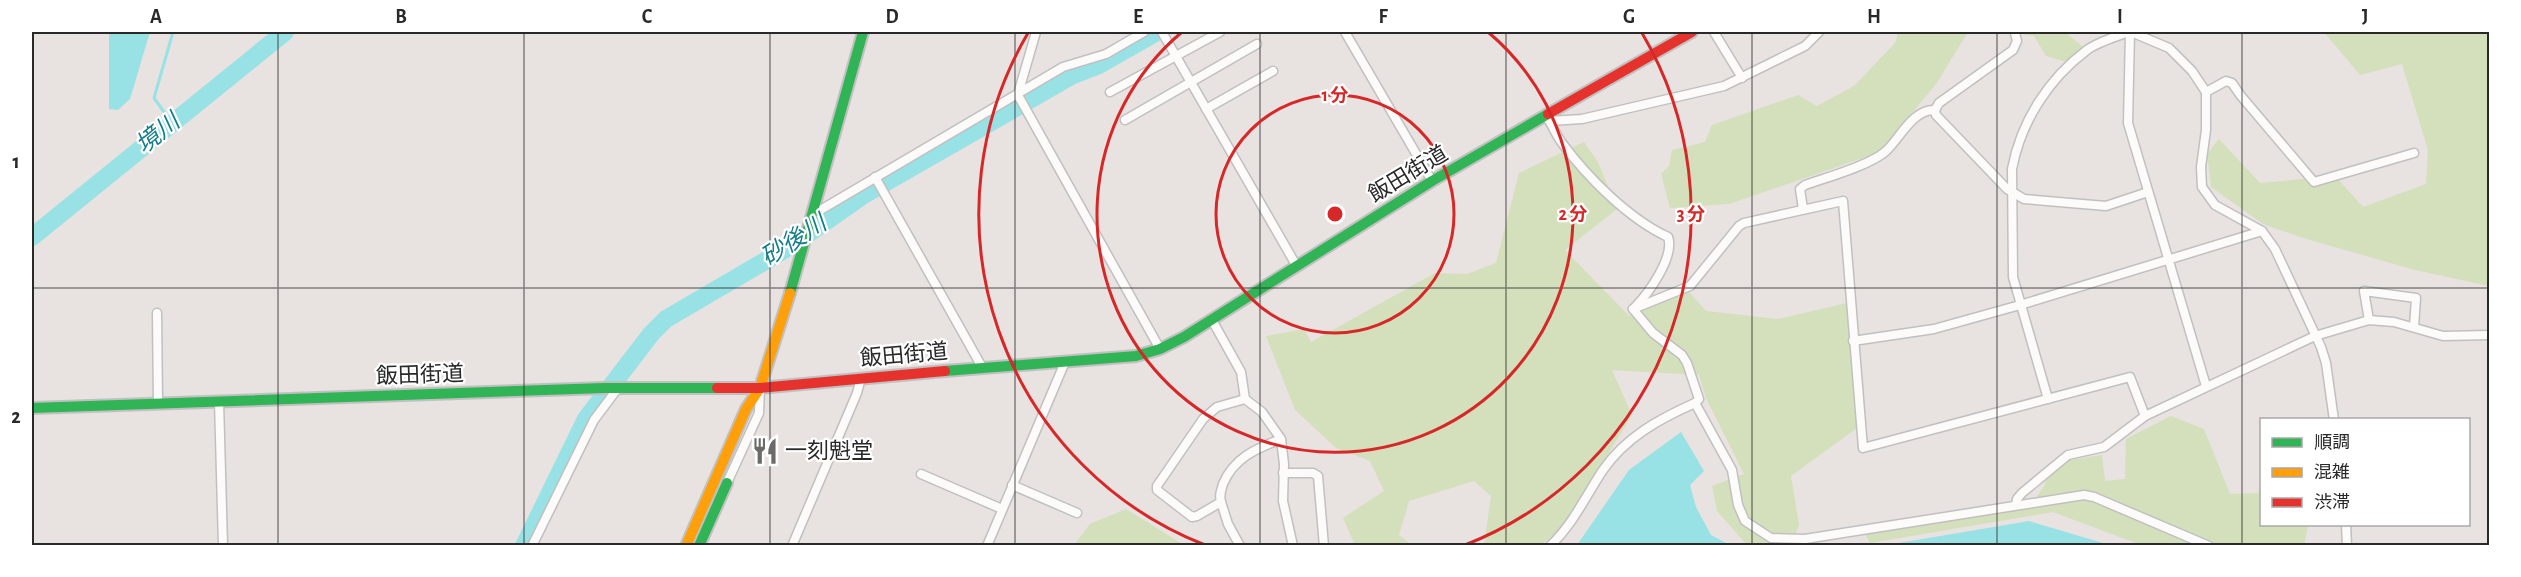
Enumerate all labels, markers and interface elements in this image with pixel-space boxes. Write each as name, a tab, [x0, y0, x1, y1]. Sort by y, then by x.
text: A	[150, 7, 162, 27]
text: B	[395, 7, 407, 27]
text: C	[642, 7, 653, 27]
text: D	[885, 7, 899, 27]
text: E	[1133, 7, 1143, 27]
text: F	[1378, 7, 1388, 27]
text: G	[1623, 7, 1635, 27]
text: H	[1867, 7, 1881, 27]
text: I	[2117, 7, 2123, 27]
text: J	[2362, 7, 2368, 27]
text: 1 分	[1321, 85, 1349, 105]
water label: 境川	[131, 106, 187, 158]
street label: 飯田街道	[1364, 141, 1451, 206]
text: 1	[12, 152, 20, 172]
centre of rings	[1325, 204, 1345, 224]
text: 2 分	[1558, 204, 1588, 224]
text: 3 分	[1677, 204, 1705, 224]
water label: 砂後川	[756, 208, 833, 271]
street label: 飯田街道	[859, 339, 949, 370]
street label: 飯田街道	[376, 361, 464, 388]
text: 2	[11, 407, 21, 427]
legend	[2260, 418, 2470, 526]
text: 順調	[2314, 434, 2350, 452]
restaurant icon: 一刻魁堂	[750, 436, 780, 466]
place label: 一刻魁堂	[785, 439, 873, 462]
text: 混雑	[2314, 462, 2350, 482]
text: 渋滞	[2314, 493, 2350, 512]

